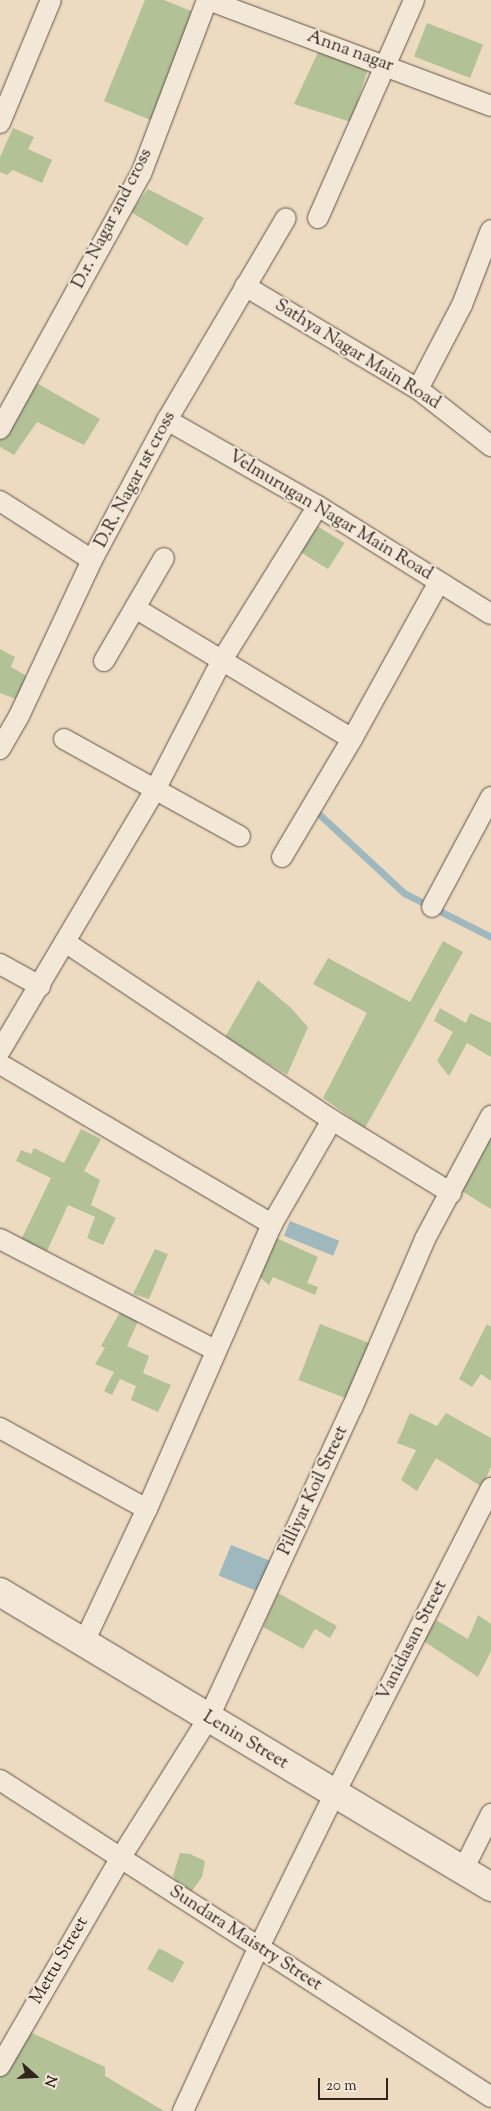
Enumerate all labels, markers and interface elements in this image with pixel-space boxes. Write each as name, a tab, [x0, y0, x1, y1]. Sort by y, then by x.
street label: Anna nagar	[304, 26, 396, 78]
street label: D.r. Nagar 2nd cross	[68, 145, 158, 293]
street label: Sathya Nagar Main Road	[270, 295, 444, 415]
street label: D.R. Nagar 1st cross	[91, 408, 181, 552]
street label: Velmurugan Nagar Main Road	[224, 446, 436, 586]
street label: Pilliyar Koil Street	[275, 1423, 353, 1559]
street label: Vanidasan Street	[373, 1577, 453, 1705]
street label: Lenin Street	[198, 1707, 292, 1775]
street label: Sundara Maistry Street	[165, 1882, 325, 1996]
street label: Mettu Street	[26, 1913, 94, 2009]
north arrow	[10, 2051, 60, 2101]
scale bar	[321, 2068, 391, 2100]
text: N	[38, 2072, 60, 2089]
text: 20 m	[326, 2076, 357, 2097]

